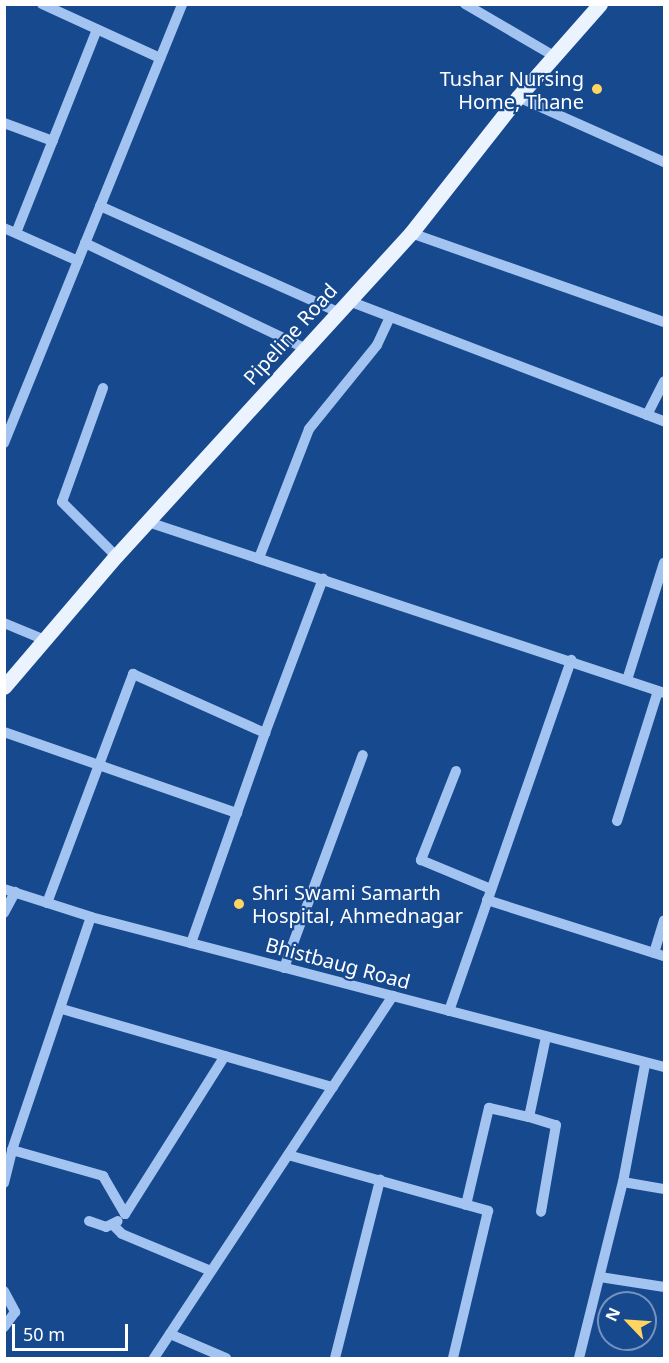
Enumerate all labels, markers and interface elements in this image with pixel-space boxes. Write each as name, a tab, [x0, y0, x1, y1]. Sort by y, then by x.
place label: Tushar Nursing Home, Thane	[440, 66, 584, 113]
marker: Tushar Nursing Home, Thane	[588, 80, 606, 98]
street label: Pipeline Road	[238, 278, 342, 390]
place label: Shri Swami Samarth Hospital, Ahmednagar	[252, 880, 463, 927]
marker: Shri Swami Samarth Hospital, Ahmednagar	[230, 895, 248, 913]
street label: Bhistbaug Road	[263, 932, 413, 994]
north arrow	[597, 1291, 657, 1351]
text: N	[600, 1304, 625, 1325]
scale bar	[15, 1312, 130, 1350]
text: 50 m	[23, 1322, 65, 1346]

